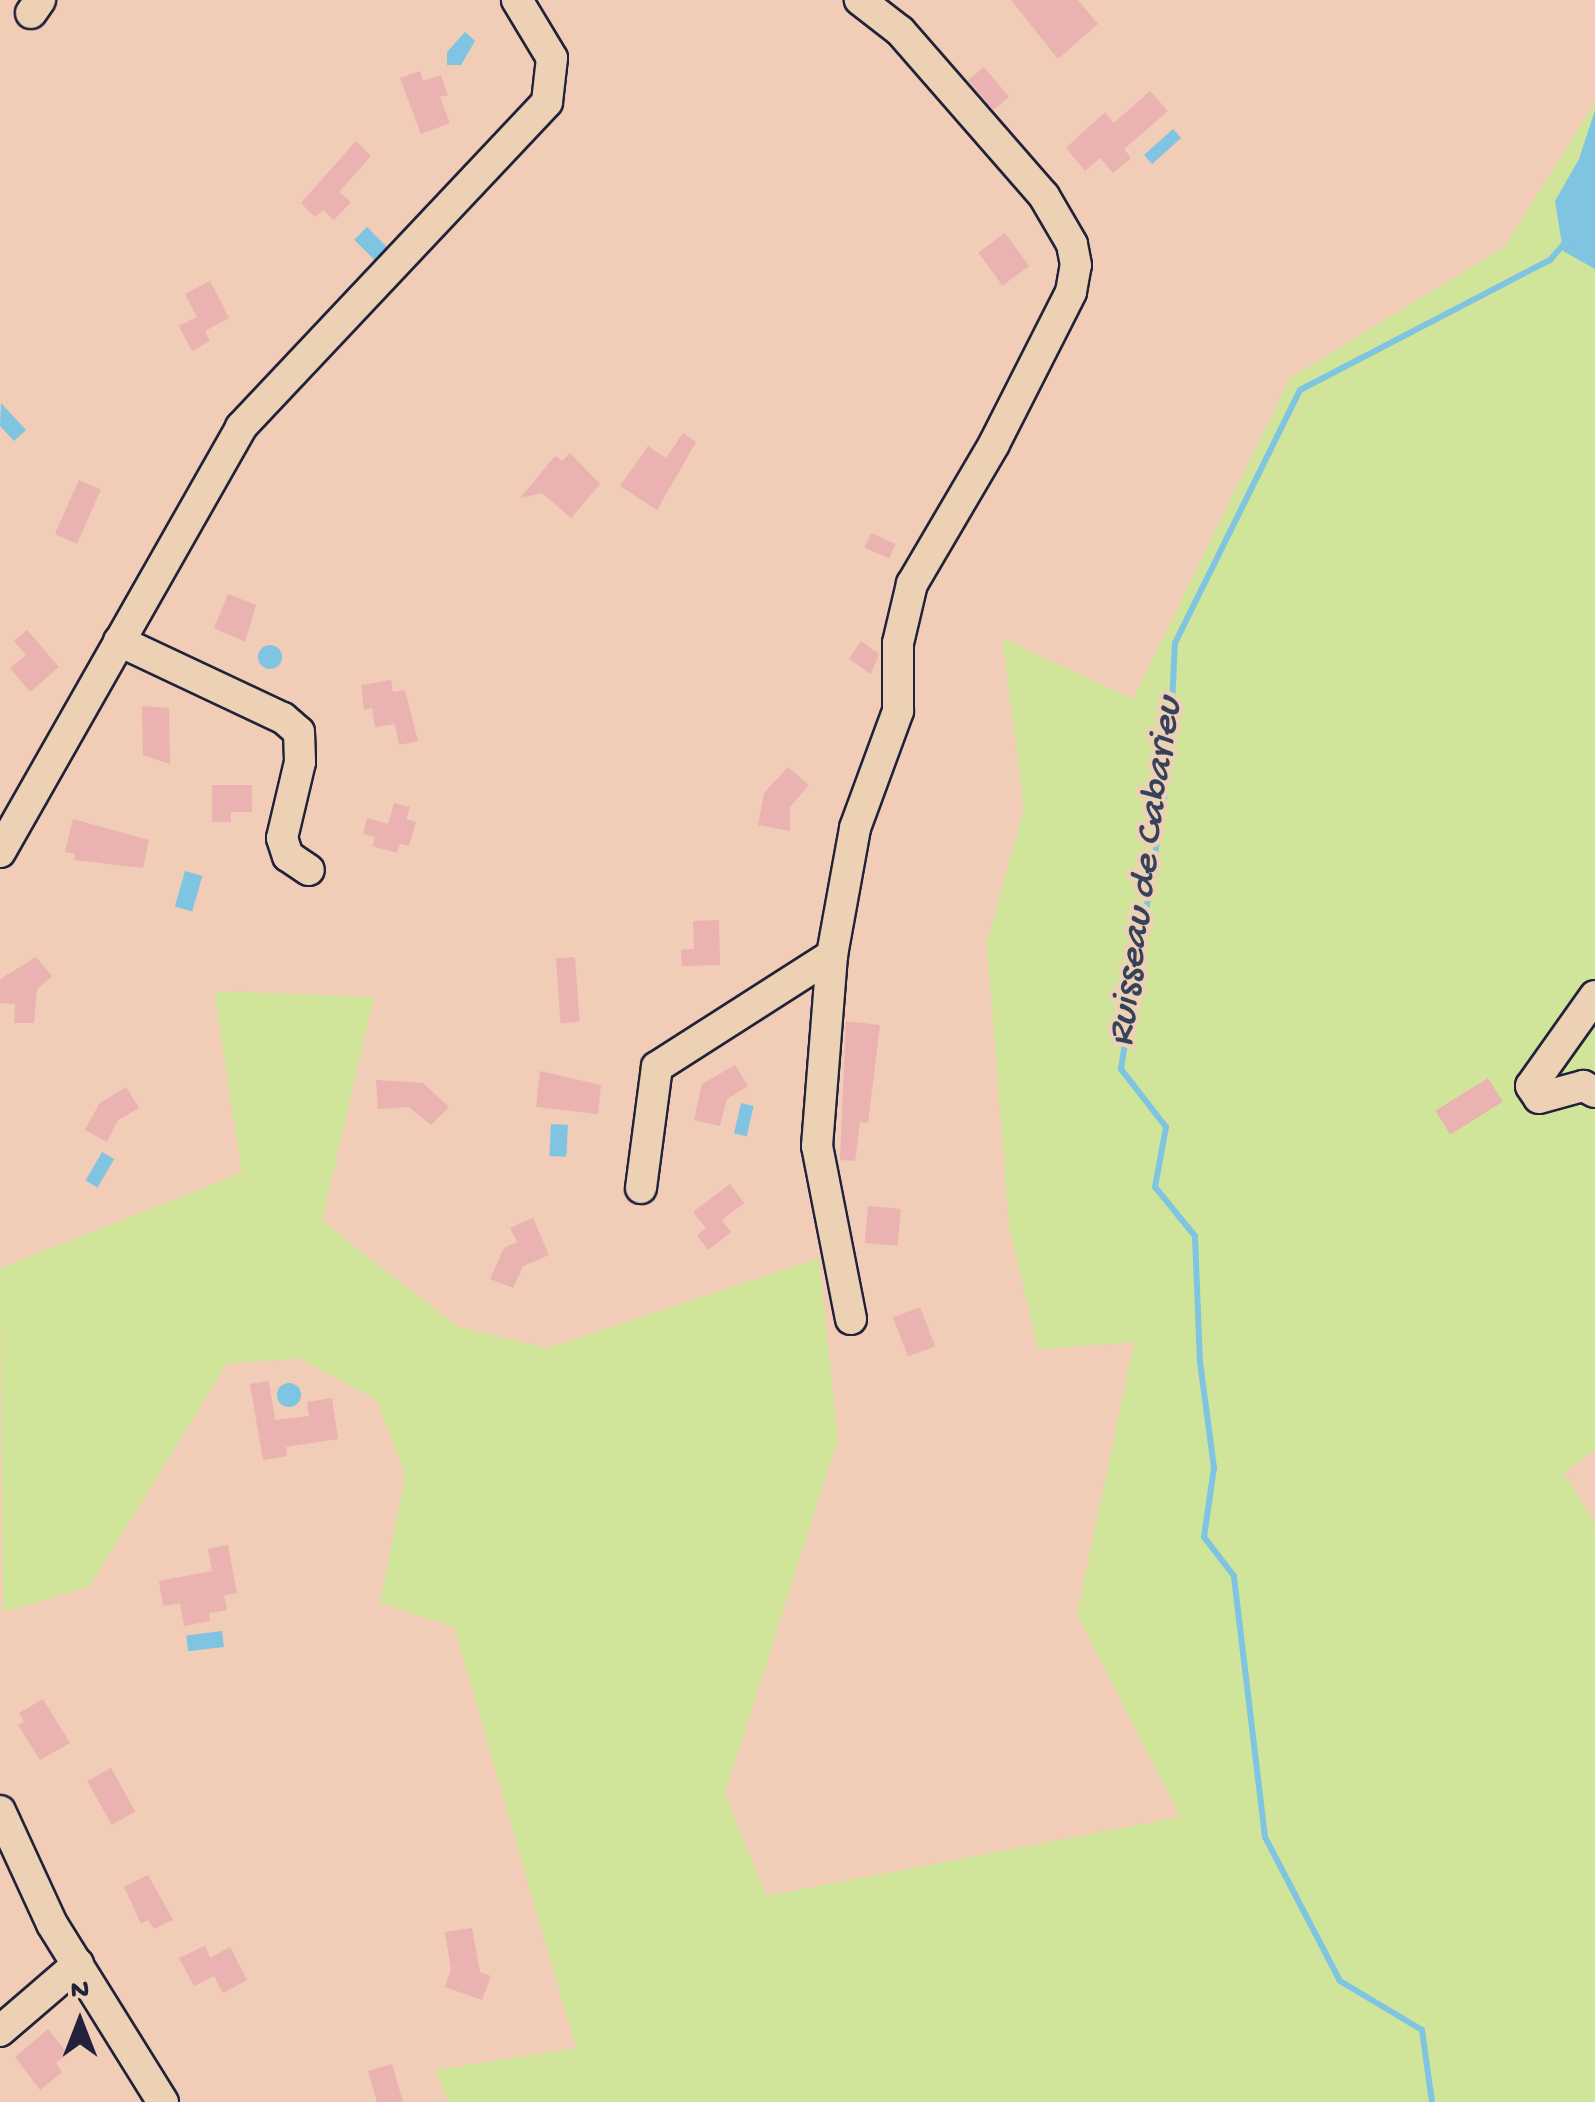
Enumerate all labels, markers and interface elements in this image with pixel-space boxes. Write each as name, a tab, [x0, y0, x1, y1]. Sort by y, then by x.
water label: Ruisseau de Cabarieu	[1099, 694, 1195, 1050]
north arrow	[30, 1972, 130, 2072]
text: N	[71, 1975, 89, 2008]

